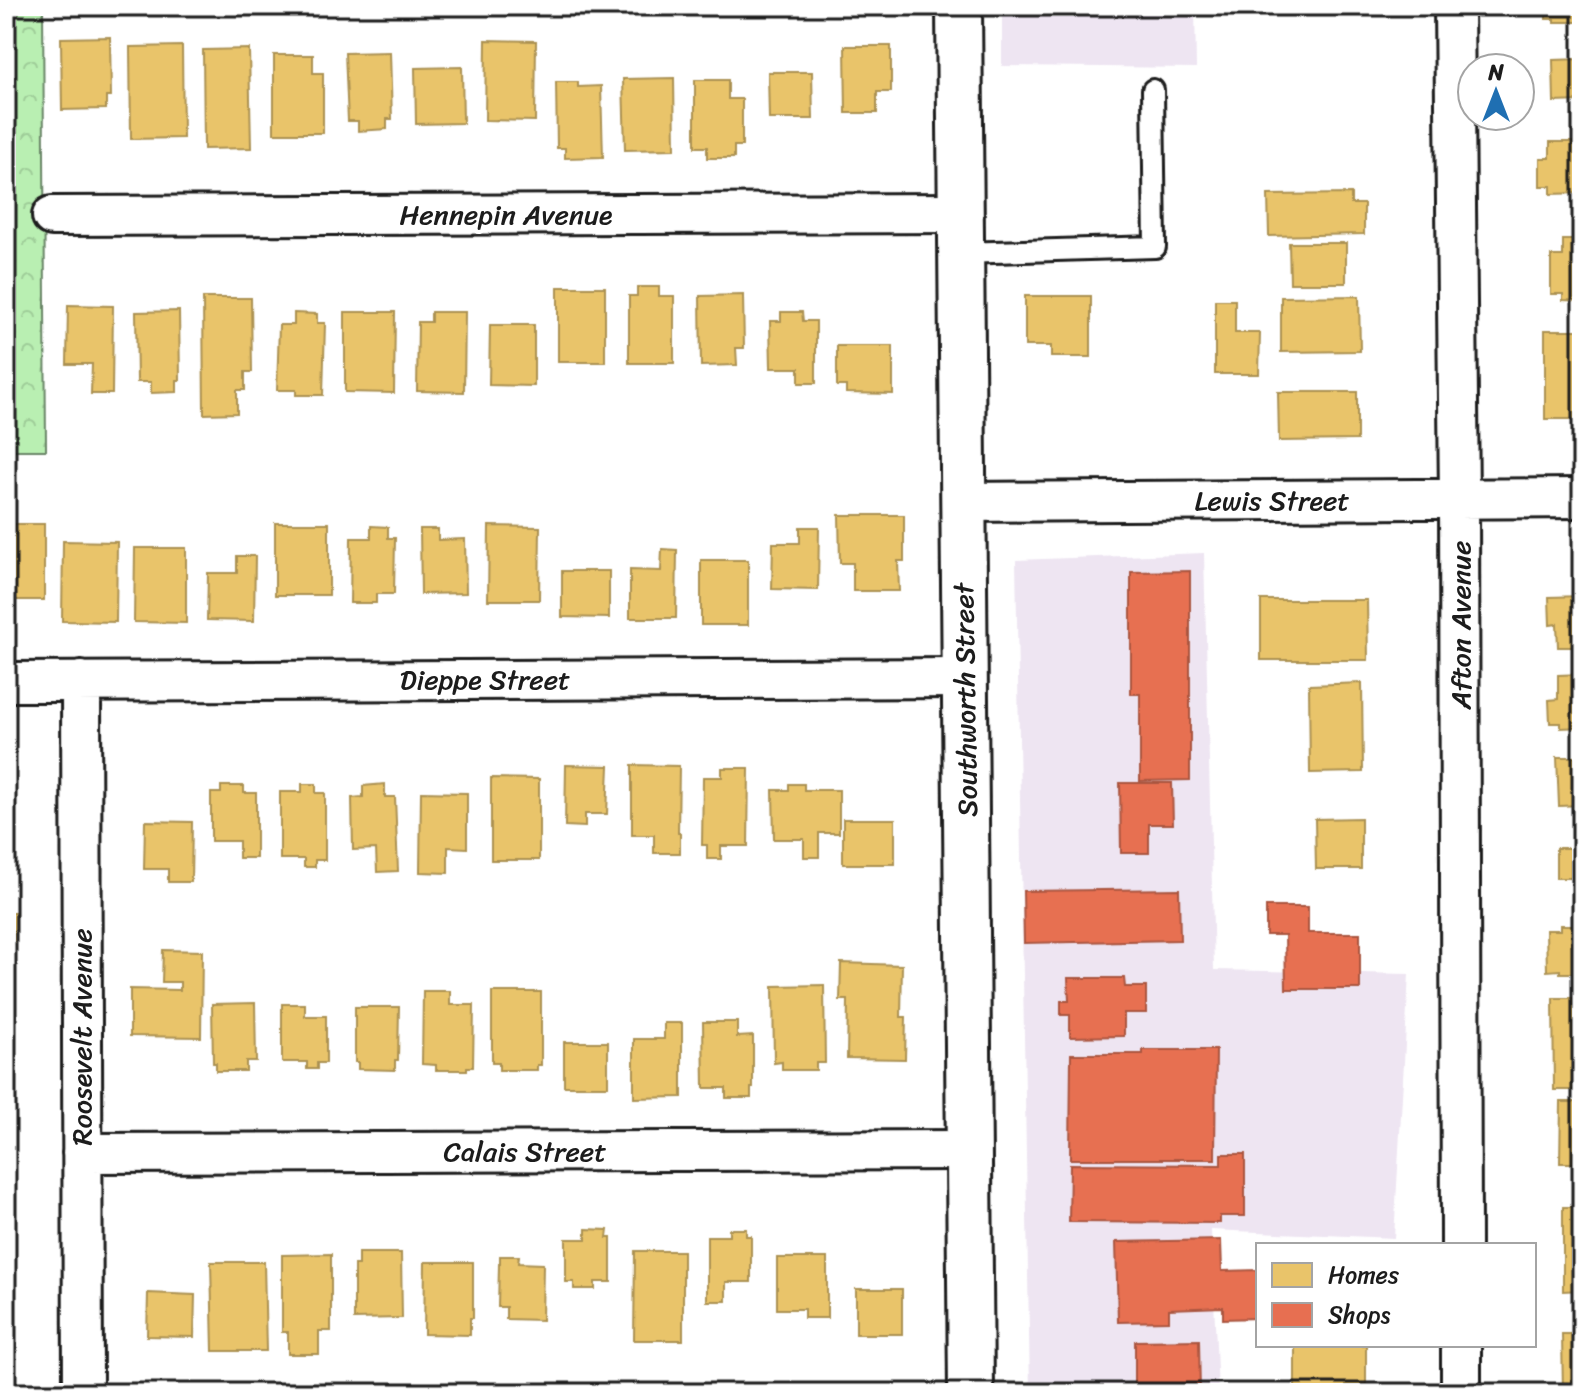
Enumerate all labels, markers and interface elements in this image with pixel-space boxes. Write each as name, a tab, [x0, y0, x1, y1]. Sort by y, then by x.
north arrow	[1456, 52, 1536, 132]
text: N	[1487, 53, 1504, 92]
street label: Hennepin Avenue	[399, 190, 613, 239]
street label: Lewis Street	[1194, 476, 1350, 525]
street label: Afton Avenue	[1436, 541, 1485, 710]
street label: Southworth Street	[939, 581, 992, 817]
street label: Dieppe Street	[400, 655, 570, 704]
street label: Roosevelt Avenue	[57, 928, 106, 1146]
street label: Calais Street	[444, 1127, 606, 1176]
legend	[1256, 1243, 1536, 1347]
text: Homes	[1328, 1254, 1399, 1296]
text: Shops	[1328, 1294, 1391, 1336]

